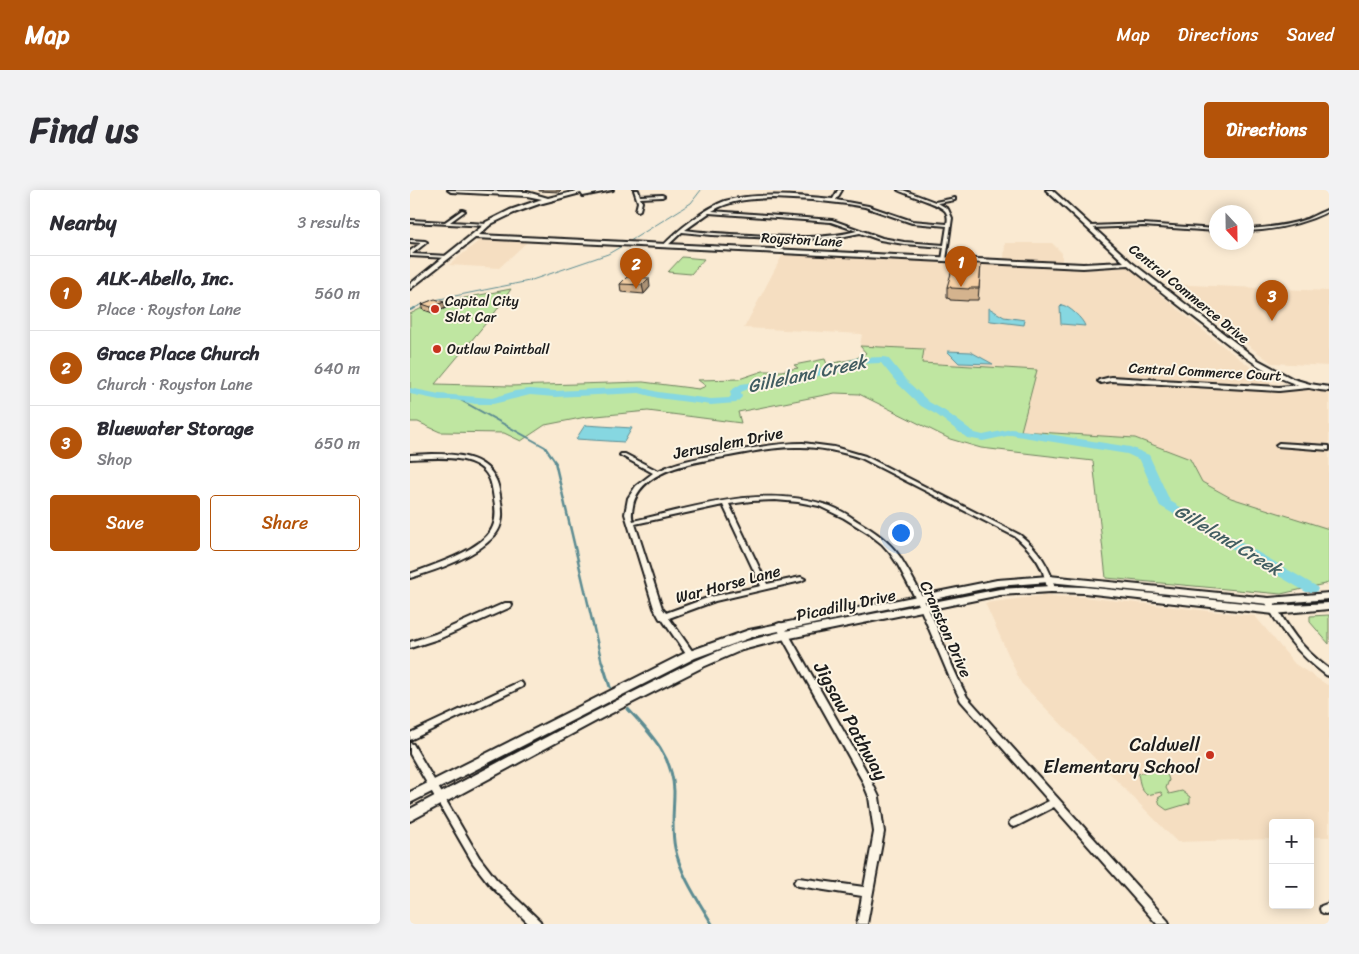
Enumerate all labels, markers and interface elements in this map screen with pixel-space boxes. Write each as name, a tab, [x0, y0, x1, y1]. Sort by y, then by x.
text: Map	[25, 14, 69, 56]
text: Map	[1117, 19, 1150, 51]
text: Directions	[1178, 19, 1259, 51]
text: Saved	[1287, 19, 1334, 51]
text: Find us	[30, 99, 138, 161]
button: Directions	[1204, 102, 1329, 158]
text: Nearby	[50, 204, 116, 242]
north arrow	[1209, 205, 1254, 250]
text: 3 results	[297, 208, 360, 237]
street label: Royston Lane	[761, 225, 843, 255]
street label: Central Commerce Drive	[1123, 237, 1255, 351]
pin: 1	[945, 246, 977, 287]
pin: 2	[620, 248, 652, 289]
text: ALK-Abello, Inc.	[97, 262, 235, 295]
text: 1	[63, 279, 69, 308]
text: 560 m	[315, 279, 360, 308]
pin: 3	[1256, 280, 1288, 321]
place label: Capital City Slot Car	[445, 289, 520, 330]
text: Place · Royston Lane	[97, 295, 241, 324]
marker: Capital City Slot Car	[429, 303, 441, 315]
text: Grace Place Church	[97, 337, 259, 370]
place label: Outlaw Paintball	[447, 337, 551, 362]
marker: Outlaw Paintball	[431, 343, 443, 355]
water label: Gilleland Creek	[745, 345, 872, 402]
text: 2	[61, 354, 71, 383]
text: 640 m	[314, 354, 360, 383]
street label: Central Commerce Court	[1128, 356, 1282, 388]
text: Church · Royston Lane	[97, 370, 253, 399]
text: Bluewater Storage	[97, 412, 254, 445]
street label: Jerusalem Drive	[670, 418, 786, 468]
text: 3	[62, 429, 70, 458]
text: 650 m	[315, 429, 360, 458]
text: Shop	[97, 445, 132, 474]
button: Save	[50, 495, 200, 551]
button: Share	[210, 495, 360, 551]
water label: Gilleland Creek	[1168, 495, 1290, 586]
your location	[888, 520, 914, 546]
street label: War Horse Lane	[672, 556, 784, 612]
street label: Cranston Drive	[912, 576, 980, 682]
street label: Picadilly Drive	[794, 580, 898, 630]
street label: Jigsaw Pathway	[804, 654, 897, 787]
place label: Caldwell Elementary School	[1043, 728, 1201, 783]
marker: Caldwell Elementary School	[1204, 749, 1216, 761]
map controls	[1269, 819, 1314, 909]
button: +	[1269, 819, 1314, 864]
button: −	[1269, 864, 1314, 909]

